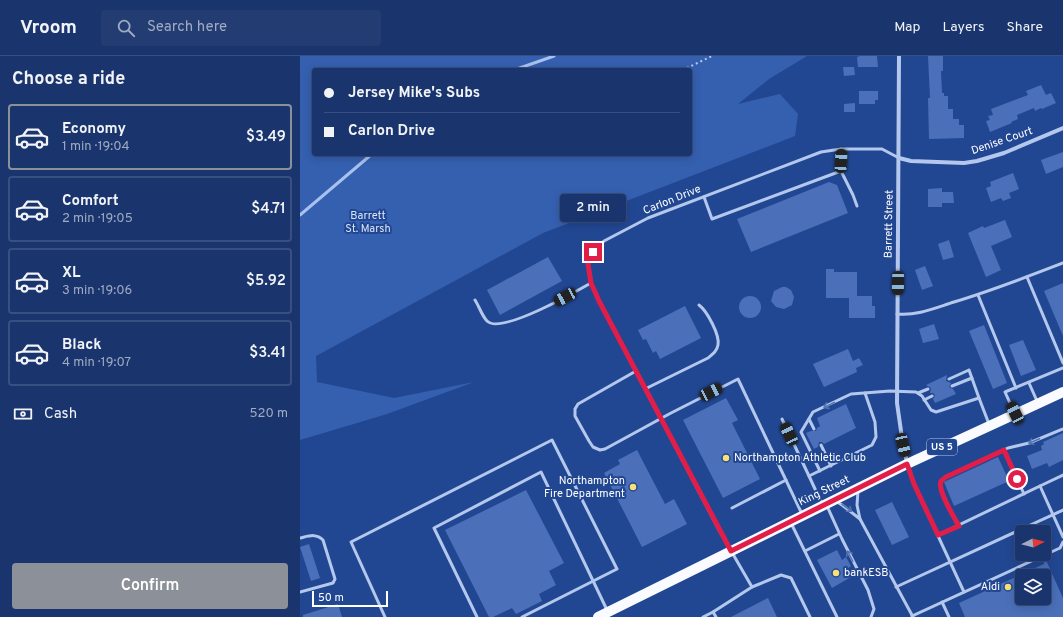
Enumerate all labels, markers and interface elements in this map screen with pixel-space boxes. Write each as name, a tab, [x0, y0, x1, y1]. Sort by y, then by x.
search box	[101, 10, 381, 46]
text: Vroom	[20, 16, 77, 40]
icon: search	[115, 17, 137, 39]
text: Search here	[147, 18, 227, 37]
text: Map	[894, 19, 920, 36]
text: Layers	[942, 19, 984, 36]
text: Share	[1006, 19, 1043, 36]
text: Choose a ride	[12, 68, 125, 91]
text: Jersey Mike's Subs	[348, 84, 480, 103]
icon: car	[14, 119, 50, 155]
text: Economy	[62, 120, 126, 139]
text: Carlon Drive	[348, 122, 435, 141]
street label: Denise Court	[969, 124, 1035, 158]
text: $3.49	[246, 128, 286, 147]
text: 1 min · 19:04	[62, 139, 130, 155]
car	[834, 149, 848, 173]
street label: Carlon Drive	[641, 182, 703, 218]
street label: Barrett Street	[881, 190, 897, 258]
icon: car	[14, 191, 50, 227]
text: Comfort	[62, 192, 119, 211]
callout: 2 min	[560, 194, 626, 222]
text: $4.71	[251, 200, 286, 219]
text: 2 min	[576, 200, 610, 216]
park label: Barrett St. Marsh	[345, 209, 391, 236]
text: 2 min · 19:05	[62, 211, 133, 227]
route end	[584, 243, 602, 261]
icon: car	[14, 263, 50, 299]
text: XL	[62, 264, 80, 283]
car	[892, 271, 904, 295]
text: $5.92	[246, 272, 286, 291]
text: 3 min · 19:06	[62, 283, 132, 299]
car	[552, 286, 578, 308]
icon: car	[14, 335, 50, 371]
text: Black	[62, 336, 102, 355]
text: $3.41	[249, 344, 286, 363]
text: 4 min · 19:07	[62, 355, 131, 371]
car	[698, 381, 724, 403]
car	[1004, 400, 1026, 426]
one-way arrow	[823, 402, 835, 409]
icon: cash	[12, 403, 34, 425]
text: Cash	[44, 405, 77, 424]
text: 520 m	[250, 406, 288, 422]
car	[778, 421, 800, 447]
car	[894, 432, 912, 458]
one-way arrow	[1028, 438, 1040, 446]
road number: US 5	[927, 439, 957, 455]
place label: Northampton Athletic Club	[734, 451, 866, 465]
marker: Northampton Athletic Club	[721, 453, 731, 463]
route start	[1008, 470, 1026, 488]
street label: King Street	[796, 473, 852, 509]
place label: Northampton Fire Department	[544, 474, 625, 501]
marker: Northampton Fire Department	[628, 482, 638, 492]
one-way arrow	[841, 504, 852, 512]
north arrow	[1015, 525, 1051, 561]
map controls	[1015, 525, 1051, 605]
one-way arrow	[846, 550, 854, 562]
button: Confirm	[12, 563, 288, 609]
place label: bankESB	[844, 566, 889, 580]
marker: bankESB	[831, 568, 841, 578]
button: layers	[1015, 569, 1051, 605]
place label: Aldi	[981, 580, 1000, 594]
marker: Aldi	[1003, 582, 1013, 592]
scale bar	[312, 589, 388, 608]
text: 50 m	[318, 591, 344, 605]

